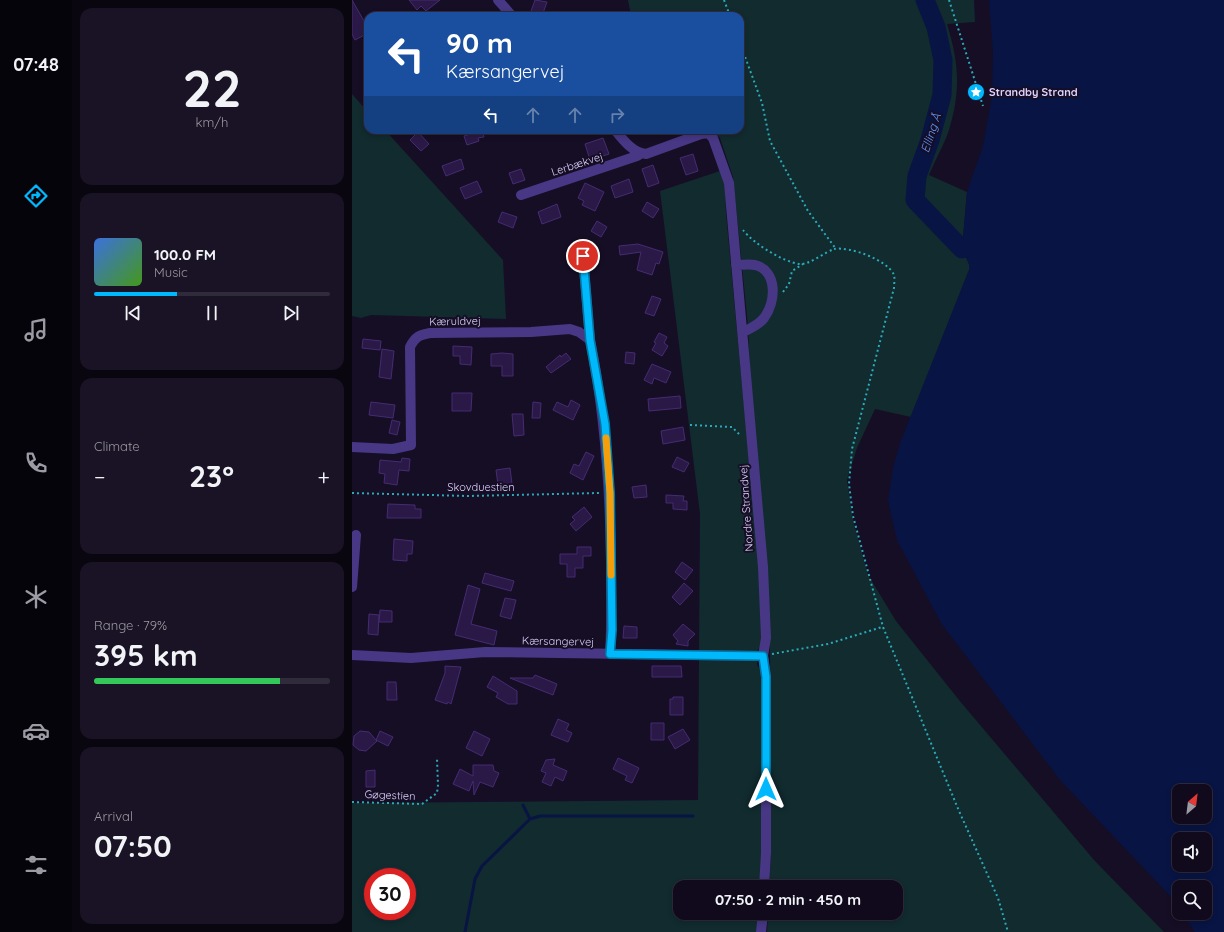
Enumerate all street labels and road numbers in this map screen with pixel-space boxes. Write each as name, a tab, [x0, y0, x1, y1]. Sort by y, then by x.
street label: Lerbækvej	[549, 149, 605, 179]
street label: Kæruldvej	[429, 314, 481, 328]
street label: Nordre Strandvej	[736, 464, 756, 552]
street label: Skovduestien	[447, 480, 515, 494]
street label: Kærsangervej	[522, 633, 594, 649]
street label: Gøgestien	[364, 787, 416, 803]

